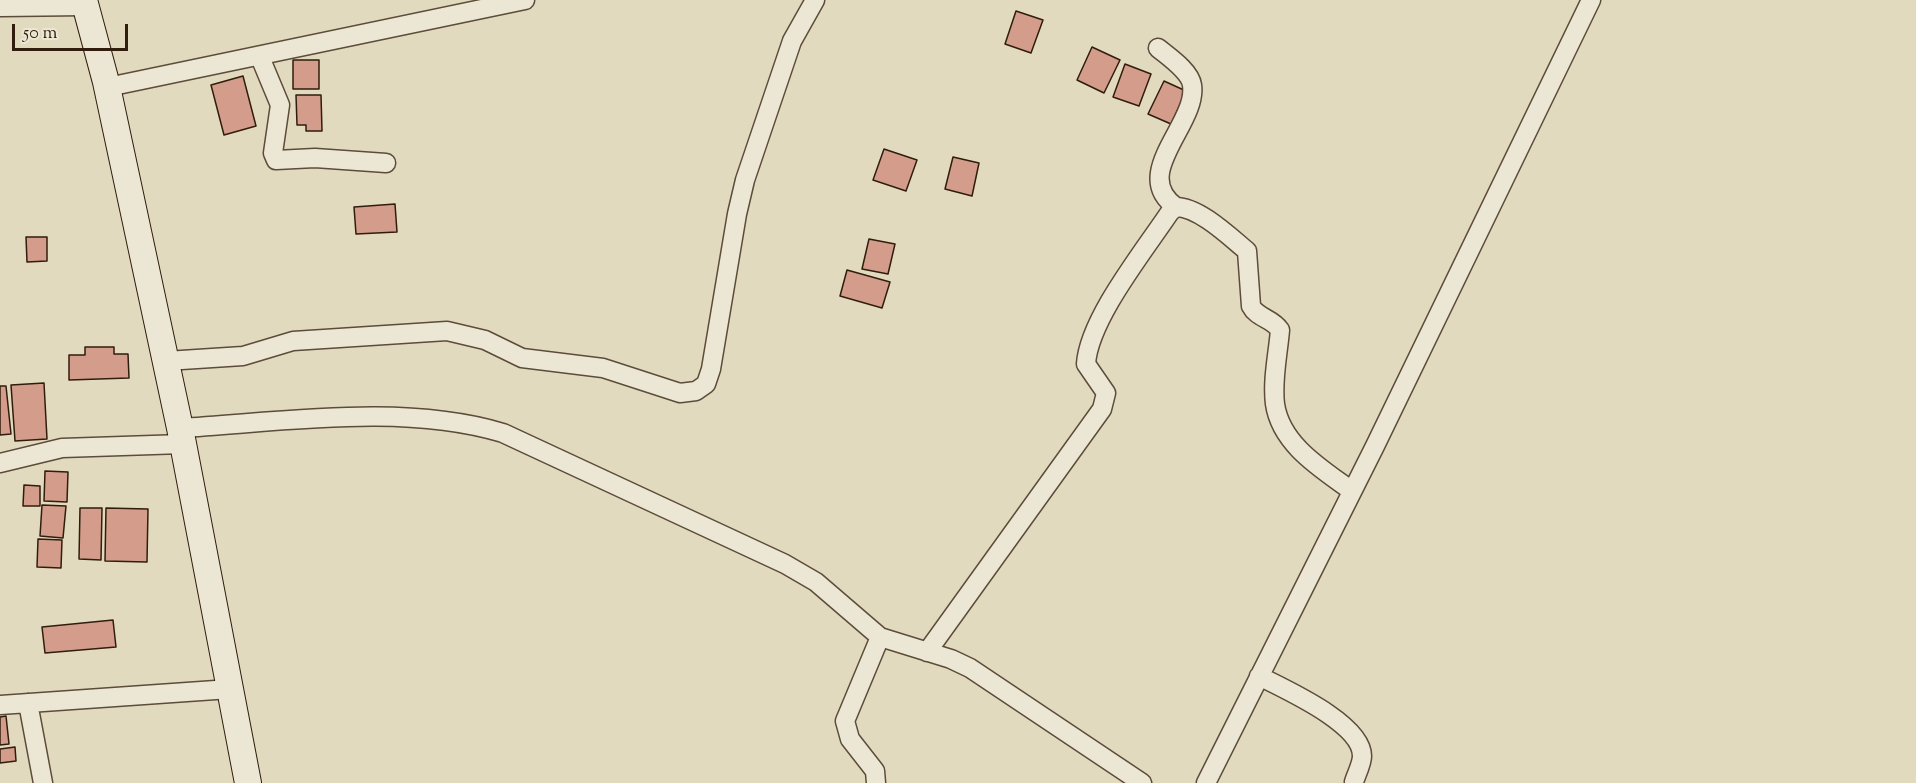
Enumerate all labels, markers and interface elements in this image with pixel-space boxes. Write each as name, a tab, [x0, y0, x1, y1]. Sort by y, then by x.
scale bar	[15, 12, 130, 50]
text: 50 m	[23, 21, 57, 47]

